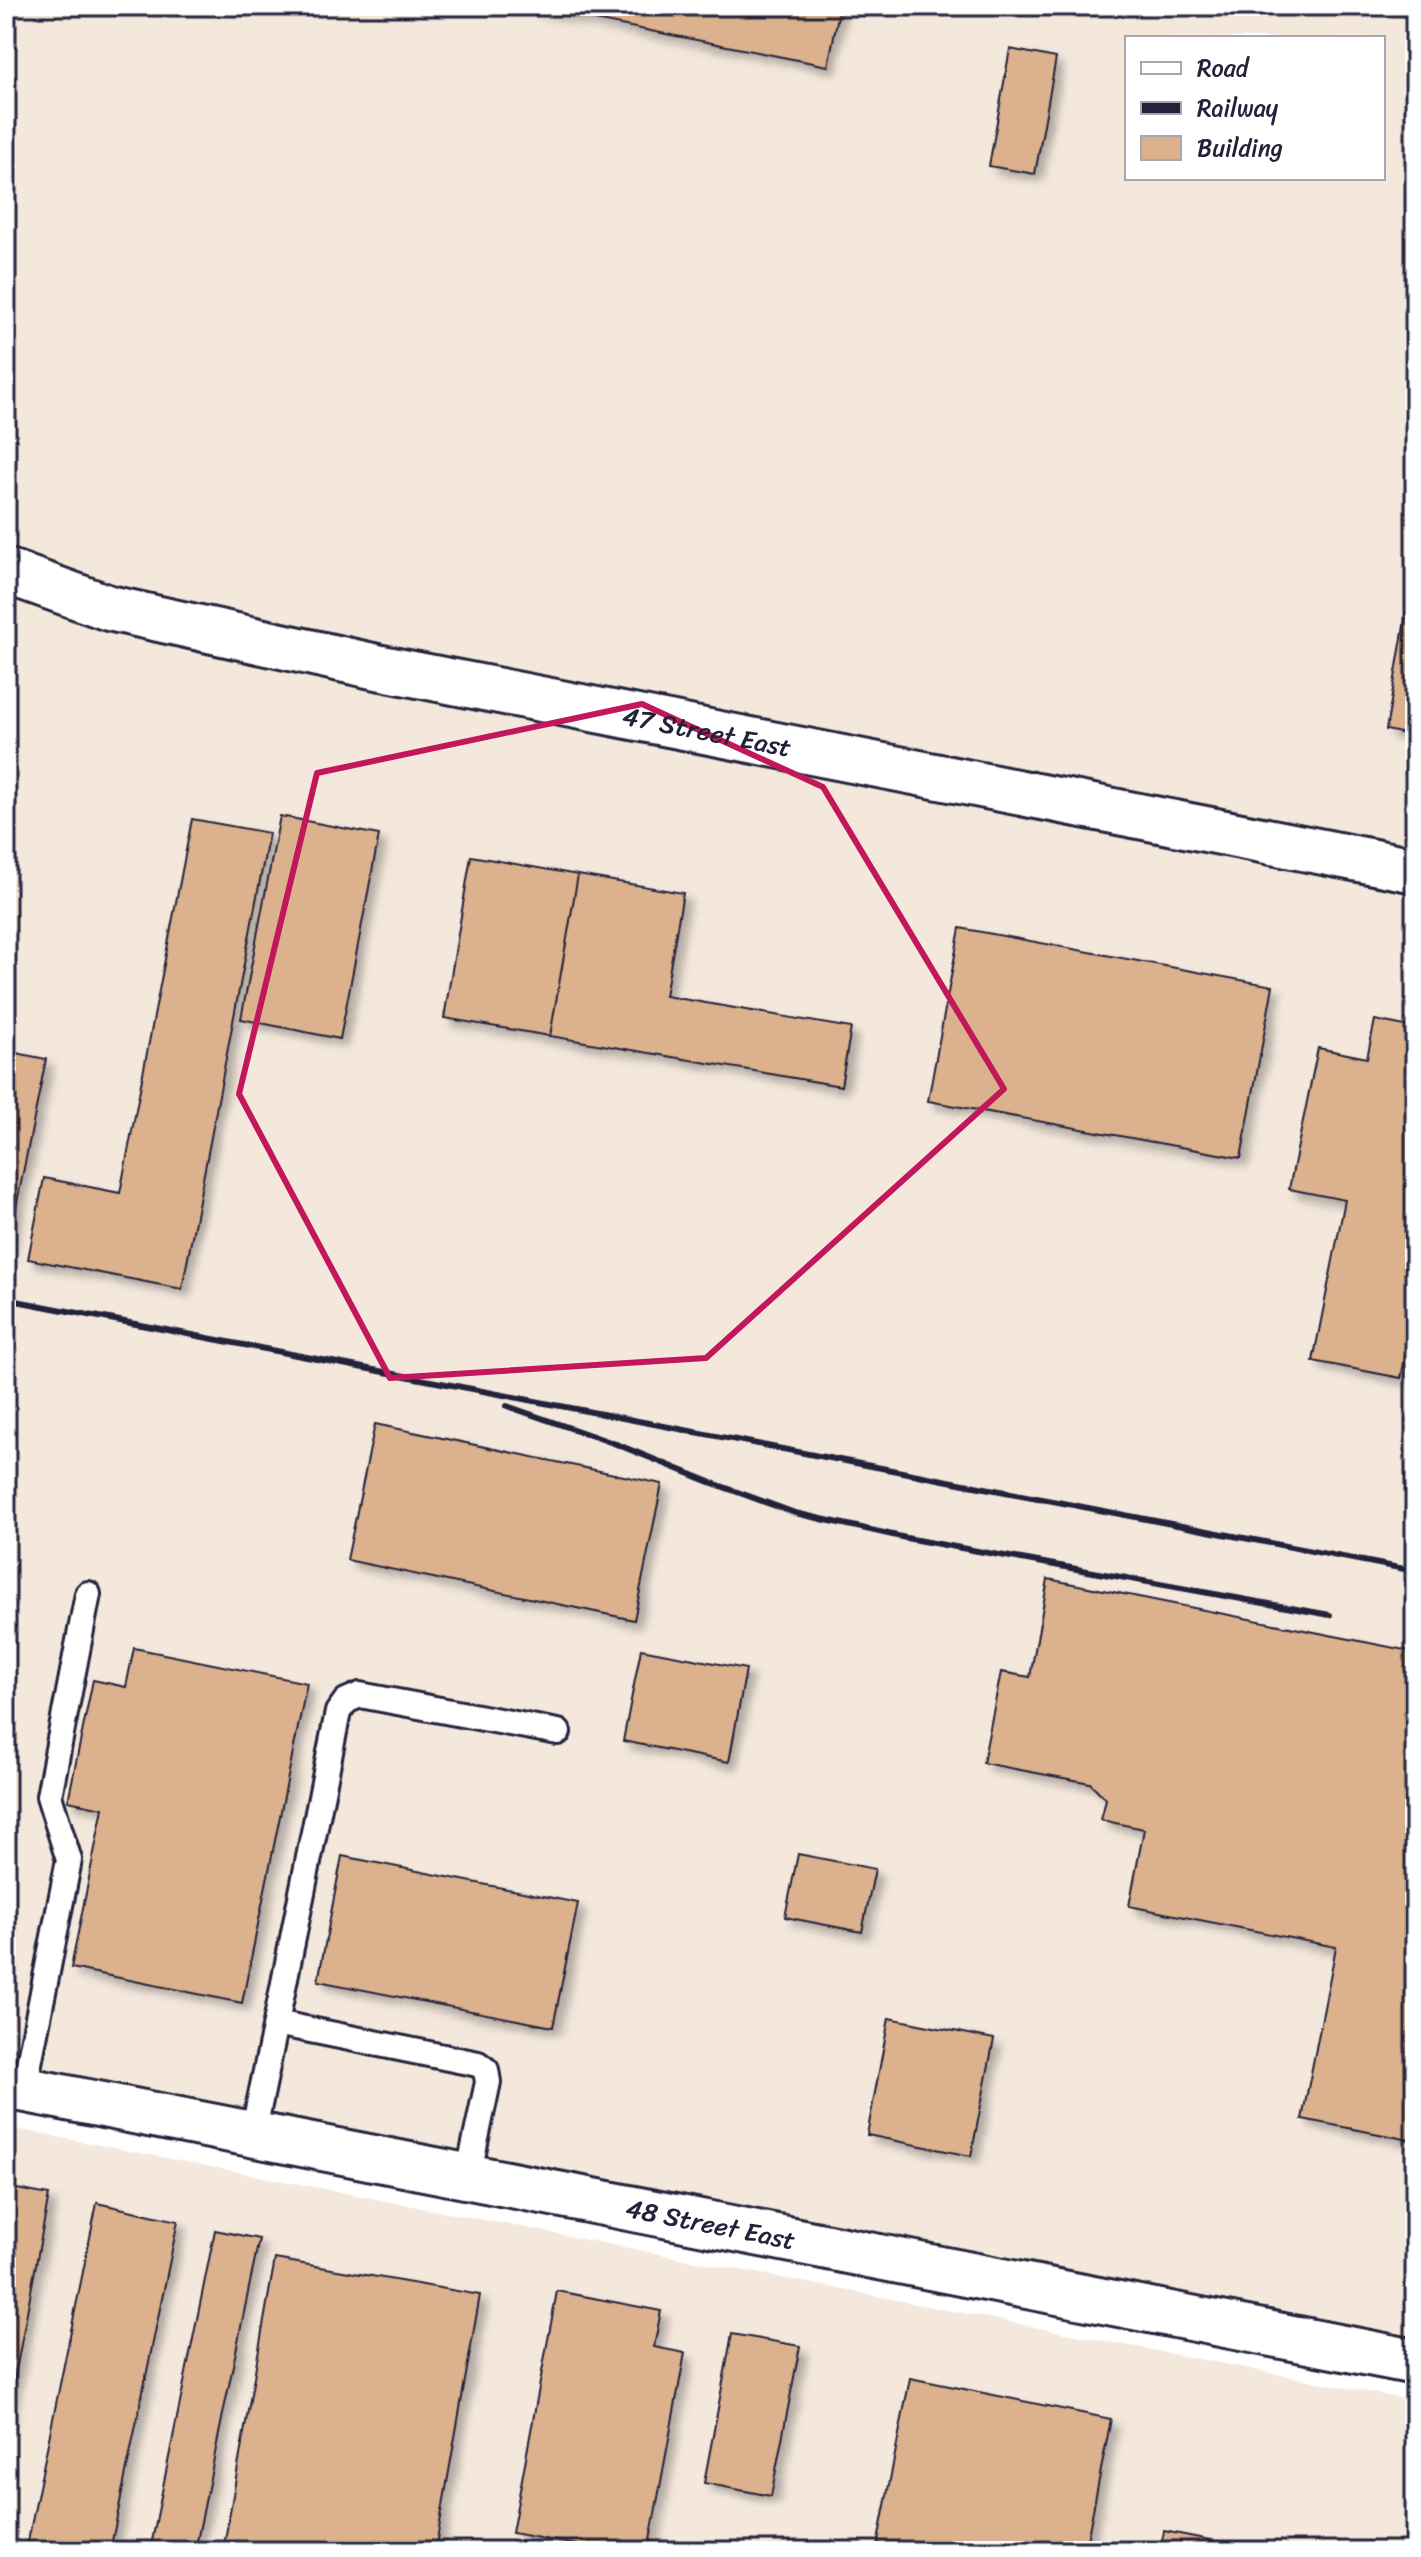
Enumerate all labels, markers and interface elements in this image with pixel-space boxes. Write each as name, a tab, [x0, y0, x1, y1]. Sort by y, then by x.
legend	[1125, 36, 1385, 180]
text: Road	[1197, 47, 1251, 89]
text: Railway	[1197, 87, 1279, 129]
text: Building	[1197, 127, 1283, 169]
street label: 47 Street East	[619, 693, 795, 771]
street label: 48 Street East	[622, 2185, 799, 2263]

